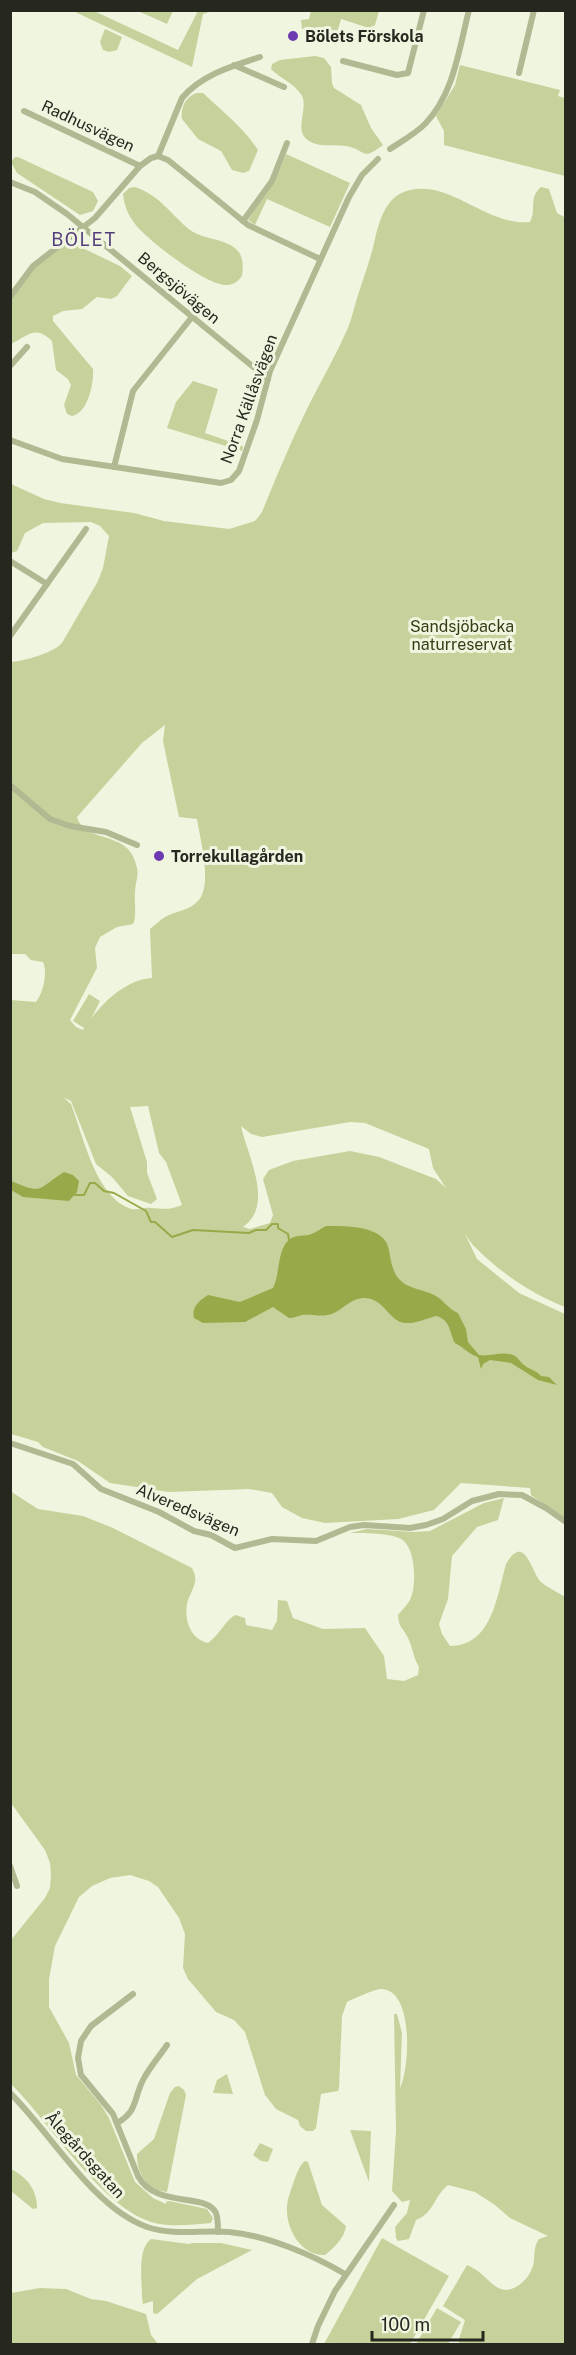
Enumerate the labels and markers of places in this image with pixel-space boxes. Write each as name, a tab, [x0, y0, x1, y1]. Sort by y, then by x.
place label: Bölets Förskola	[305, 27, 424, 46]
marker: Bölets Förskola	[286, 29, 300, 43]
place label: Torrekullagården	[171, 847, 303, 866]
marker: Torrekullagården	[152, 849, 166, 863]

